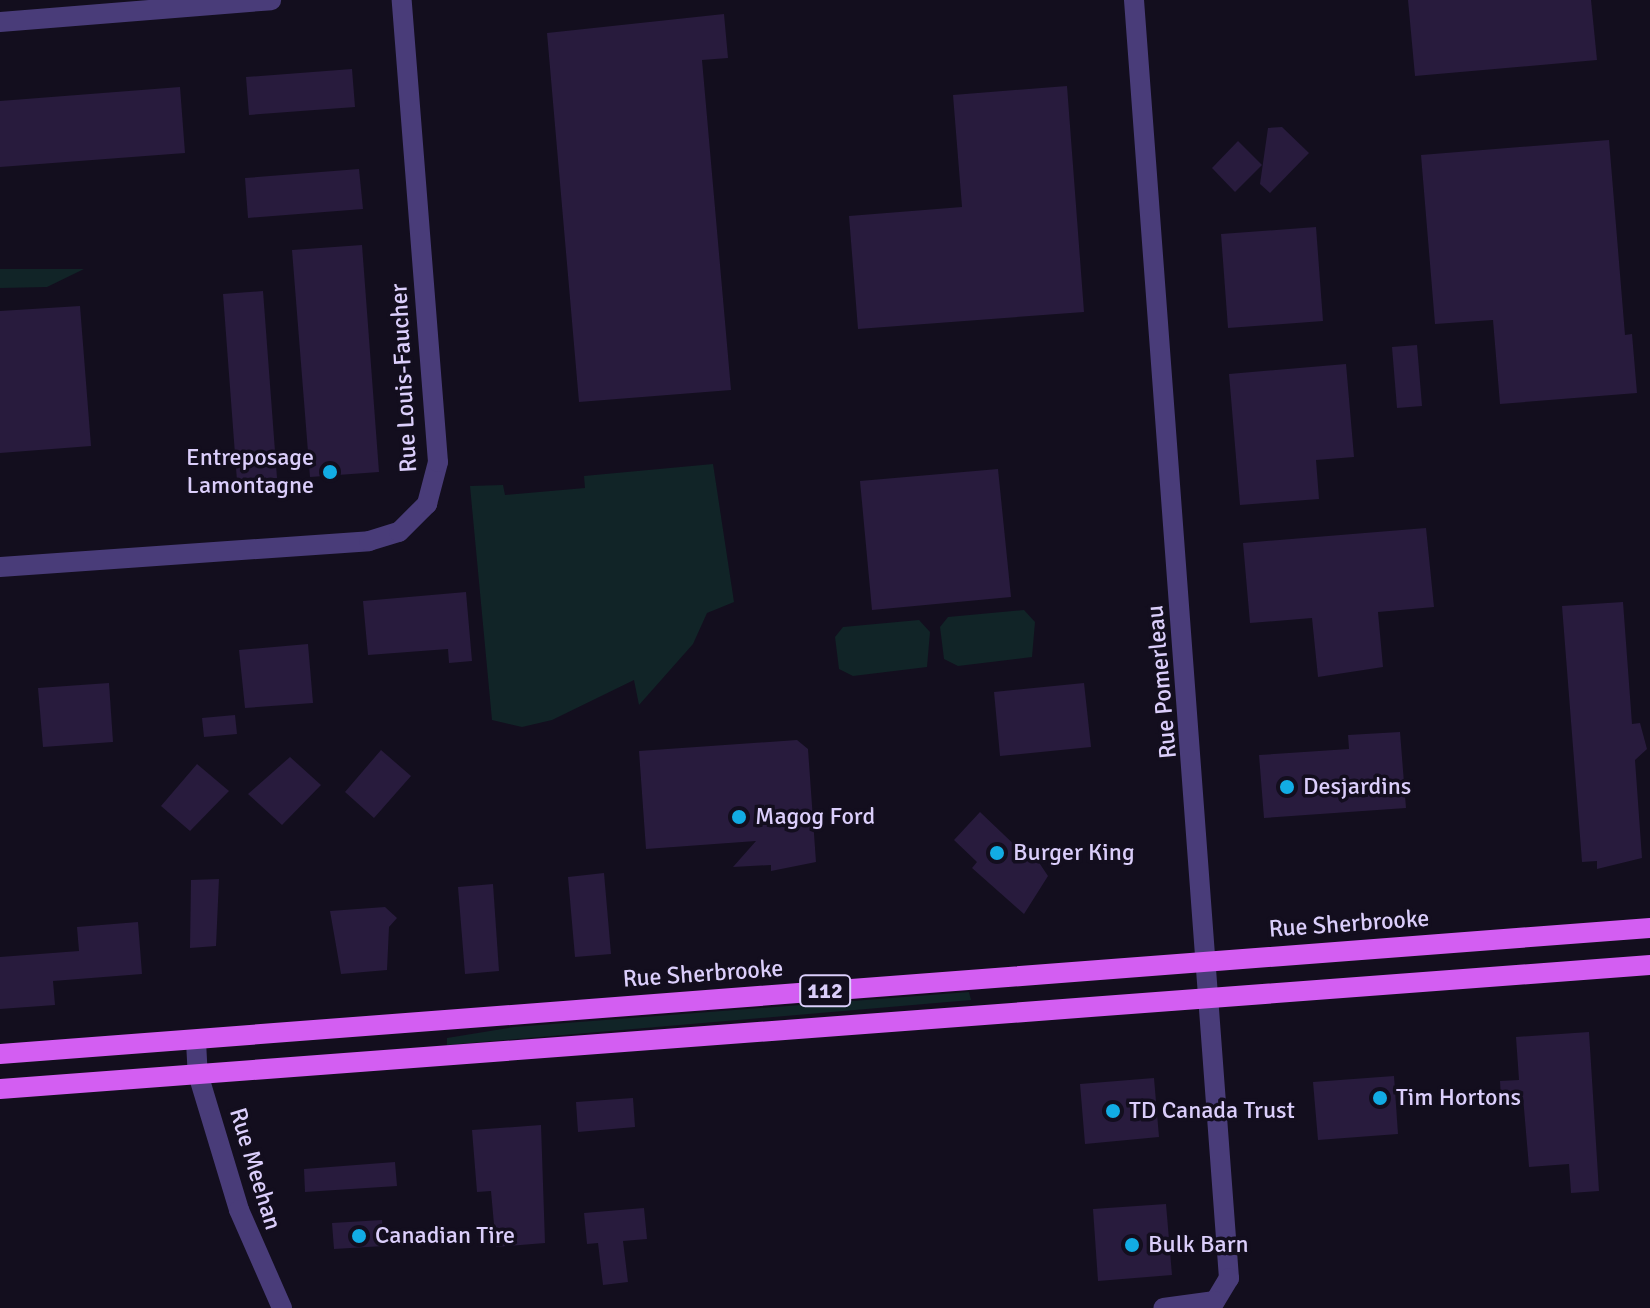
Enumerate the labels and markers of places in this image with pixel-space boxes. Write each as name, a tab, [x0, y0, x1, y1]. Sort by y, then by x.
place label: Entreposage Lamontagne	[186, 444, 314, 500]
marker: Entreposage Lamontagne	[321, 463, 339, 481]
place label: Desjardins	[1303, 773, 1411, 801]
marker: Desjardins	[1278, 778, 1296, 796]
place label: Magog Ford	[755, 803, 875, 831]
marker: Magog Ford	[730, 808, 748, 826]
place label: Burger King	[1013, 839, 1135, 867]
marker: Burger King	[988, 844, 1006, 862]
place label: Tim Hortons	[1396, 1084, 1521, 1112]
marker: Tim Hortons	[1371, 1089, 1389, 1107]
place label: TD Canada Trust	[1129, 1097, 1295, 1125]
marker: TD Canada Trust	[1104, 1102, 1122, 1120]
place label: Canadian Tire	[375, 1222, 515, 1250]
marker: Canadian Tire	[350, 1227, 368, 1245]
place label: Bulk Barn	[1148, 1231, 1249, 1259]
marker: Bulk Barn	[1123, 1236, 1141, 1254]

